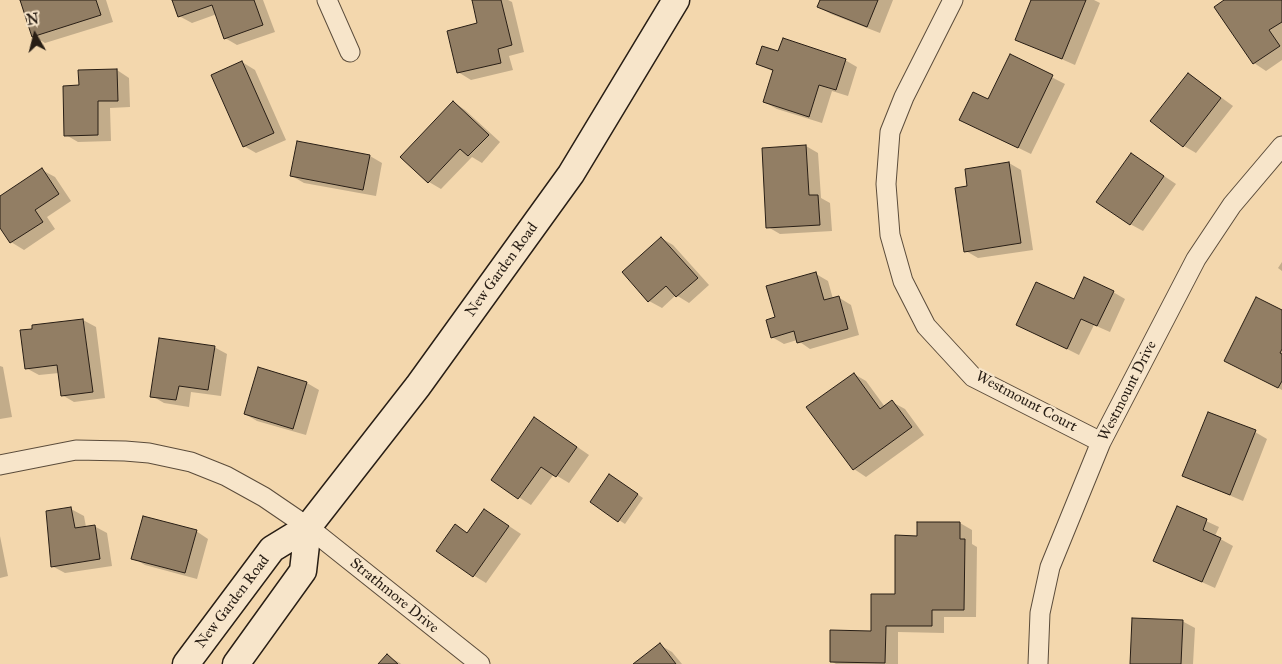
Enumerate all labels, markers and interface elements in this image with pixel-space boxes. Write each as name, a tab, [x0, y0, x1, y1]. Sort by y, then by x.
north arrow	[10, 10, 60, 60]
text: N	[26, 10, 40, 29]
street label: New Garden Road	[462, 220, 542, 320]
street label: Westmount Drive	[1095, 338, 1161, 444]
street label: Westmount Court	[972, 368, 1080, 436]
street label: New Garden Road	[192, 552, 274, 652]
street label: Strathmore Drive	[346, 555, 442, 637]

